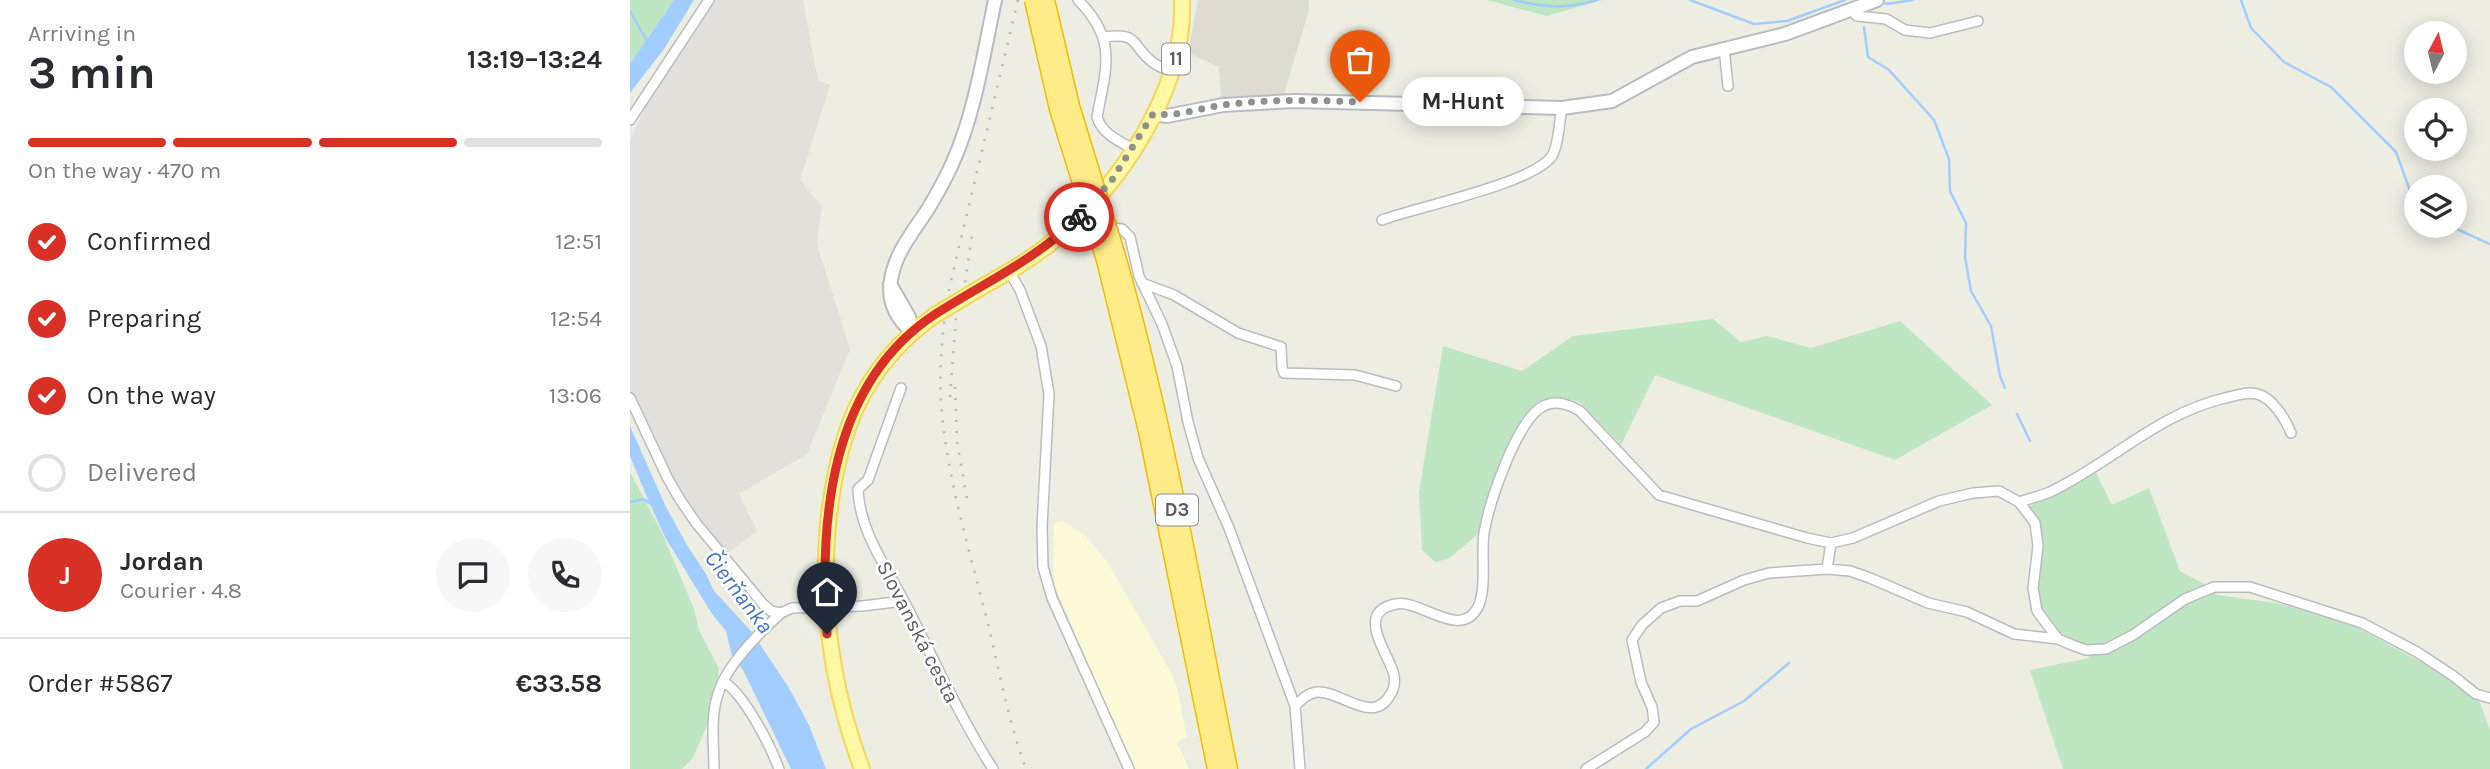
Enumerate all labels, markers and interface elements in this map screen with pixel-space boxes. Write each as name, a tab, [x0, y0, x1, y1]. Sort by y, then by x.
text: Arriving in	[28, 20, 136, 47]
north arrow	[2404, 21, 2468, 84]
map controls	[2404, 21, 2467, 238]
pin	[1330, 30, 1390, 102]
icon: bag	[1341, 41, 1379, 79]
text: 13:19–13:24	[467, 44, 602, 75]
road number: 11	[1162, 44, 1190, 74]
text: 3 min	[28, 46, 156, 100]
callout: M-Hunt	[1402, 78, 1524, 126]
text: M-Hunt	[1422, 88, 1504, 115]
button: locate	[2404, 98, 2467, 161]
text: On the way · 470 m	[28, 157, 221, 184]
button: layers	[2404, 175, 2467, 238]
courier	[1044, 182, 1114, 252]
icon: bike	[1060, 198, 1098, 236]
icon: check	[28, 223, 66, 261]
text: Confirmed	[87, 226, 212, 257]
text: 12:51	[555, 228, 602, 255]
icon: check	[28, 300, 66, 338]
text: Preparing	[87, 303, 201, 334]
text: 12:54	[550, 305, 602, 332]
icon: check	[28, 377, 66, 415]
text: On the way	[87, 380, 216, 411]
text: 13:06	[549, 382, 602, 409]
text: Delivered	[87, 457, 197, 488]
road number: D3	[1156, 495, 1198, 526]
button: chat	[436, 538, 510, 612]
button: phone	[528, 538, 602, 612]
water label: Čierňanka	[699, 545, 779, 639]
text: Jordan	[120, 546, 204, 577]
street label: Slovanská cesta	[872, 557, 964, 707]
text: J	[59, 560, 71, 591]
pin	[797, 562, 857, 634]
icon: home	[808, 573, 846, 611]
text: Courier · 4.8	[120, 577, 242, 604]
text: Order #5867	[28, 668, 173, 699]
text: €33.58	[516, 668, 602, 699]

